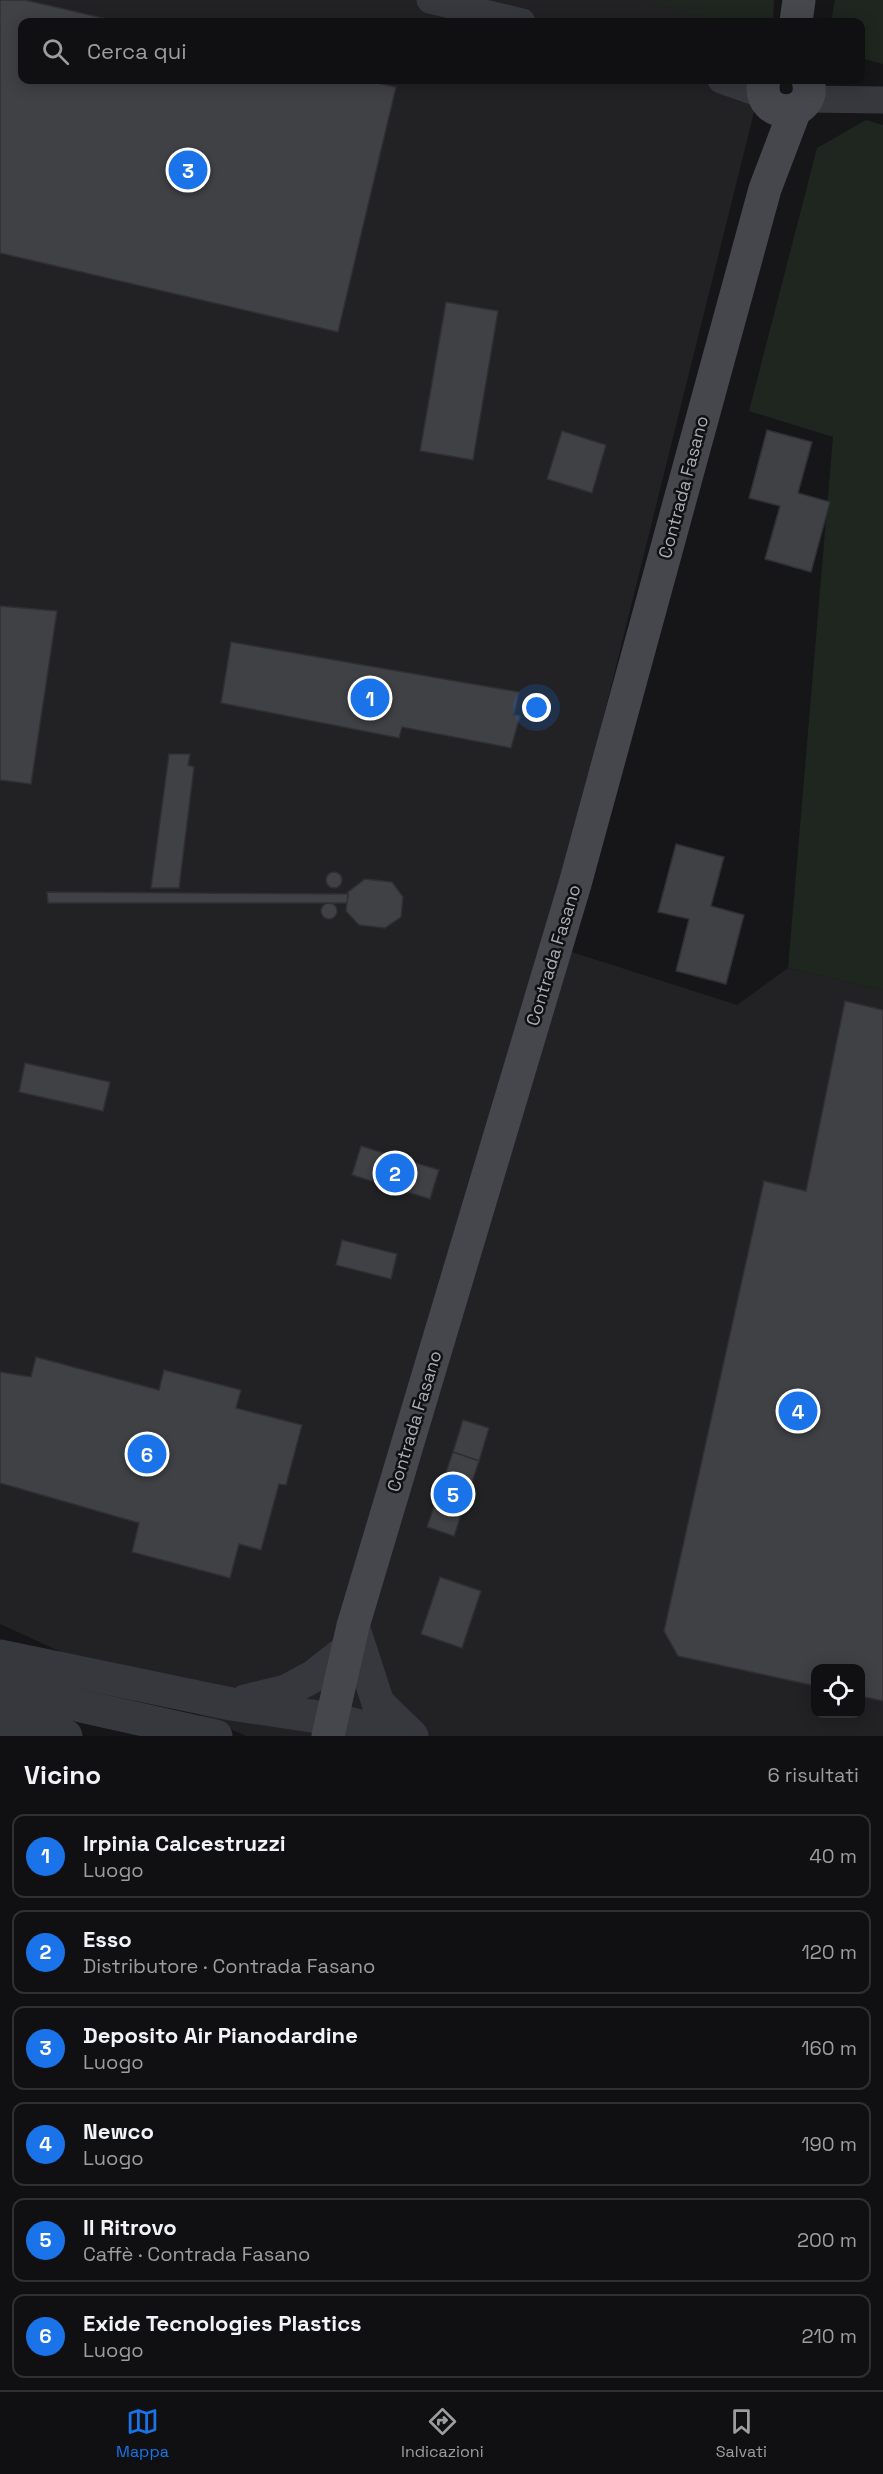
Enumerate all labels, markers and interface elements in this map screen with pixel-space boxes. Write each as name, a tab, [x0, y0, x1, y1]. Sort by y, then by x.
search box	[18, 18, 865, 84]
icon: search	[39, 35, 72, 68]
text: Cerca qui	[87, 37, 187, 65]
pin: 3	[168, 148, 207, 192]
street label: Contrada Fasano	[653, 413, 713, 561]
pin: 1	[350, 676, 389, 720]
your location	[522, 693, 551, 722]
street label: Contrada Fasano	[521, 881, 585, 1029]
pin: 2	[376, 1150, 414, 1196]
street label: Contrada Fasano	[382, 1347, 446, 1495]
pin: 4	[778, 1388, 818, 1434]
pin: 6	[128, 1432, 166, 1476]
pin: 5	[434, 1472, 472, 1516]
map controls	[811, 1664, 865, 1718]
button: locate	[811, 1664, 865, 1718]
text: Vicino	[24, 1758, 101, 1792]
text: 6 risultati	[767, 1762, 859, 1788]
text: Irpinia Calcestruzzi	[83, 1829, 286, 1857]
text: 1	[41, 1843, 50, 1869]
text: 40 m	[809, 1843, 857, 1869]
text: Luogo	[83, 1857, 144, 1883]
text: Esso	[83, 1925, 132, 1953]
text: 2	[40, 1939, 51, 1965]
text: 120 m	[801, 1939, 857, 1965]
text: Distributore · Contrada Fasano	[83, 1953, 375, 1979]
text: Deposito Air Pianodardine	[83, 2021, 358, 2049]
text: 3	[39, 2035, 52, 2061]
text: 160 m	[801, 2035, 857, 2061]
text: Luogo	[83, 2049, 144, 2075]
text: Newco	[83, 2117, 154, 2145]
text: 4	[39, 2131, 52, 2157]
text: 190 m	[801, 2131, 857, 2157]
text: Luogo	[83, 2145, 144, 2171]
text: Il Ritrovo	[83, 2213, 177, 2241]
text: 5	[40, 2227, 52, 2253]
text: 200 m	[797, 2227, 857, 2253]
text: Caffè · Contrada Fasano	[83, 2241, 310, 2267]
text: Exide Tecnologies Plastics	[83, 2309, 362, 2337]
text: 6	[39, 2323, 52, 2349]
text: 210 m	[801, 2323, 857, 2349]
text: Luogo	[83, 2337, 144, 2363]
tab: Mappa	[116, 2405, 169, 2462]
tab: Indicazioni	[401, 2405, 484, 2462]
tab: Salvati	[716, 2405, 767, 2462]

